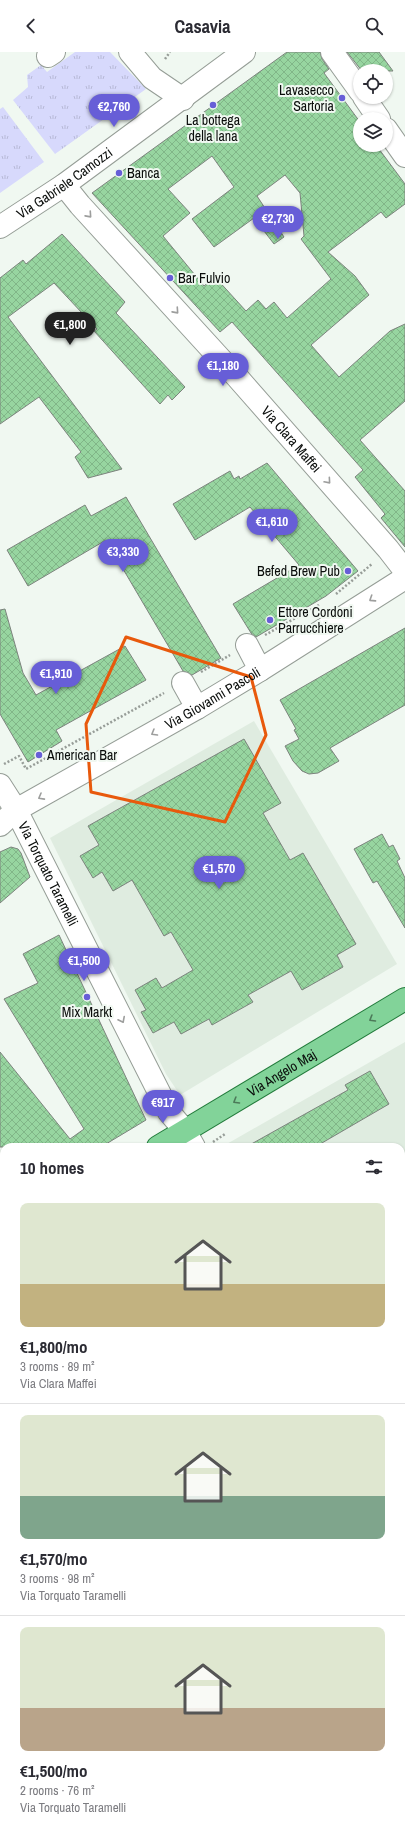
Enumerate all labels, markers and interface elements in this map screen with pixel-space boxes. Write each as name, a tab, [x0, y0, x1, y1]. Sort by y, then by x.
text: Casavia	[175, 14, 230, 39]
icon: back	[20, 15, 42, 37]
icon: search	[363, 15, 385, 37]
map controls	[353, 64, 393, 152]
button: locate	[353, 64, 393, 104]
place label: Lavasecco Sartoria	[279, 81, 335, 115]
marker: Lavasecco Sartoria	[337, 93, 347, 103]
pin: €2,760	[81, 94, 147, 128]
text: €2,760	[98, 98, 130, 115]
marker: La bottega della lana	[208, 100, 218, 110]
place label: La bottega della lana	[186, 111, 241, 145]
button: layers	[353, 112, 393, 152]
street label: Via Gabriele Camozzi	[13, 143, 116, 223]
place label: Banca	[127, 164, 160, 182]
marker: Banca	[114, 168, 124, 178]
pin: €2,730	[245, 206, 311, 240]
one-way arrow	[84, 210, 92, 218]
text: €2,730	[262, 210, 294, 227]
place label: Bar Fulvio	[178, 269, 230, 287]
marker: Bar Fulvio	[165, 273, 175, 283]
one-way arrow	[172, 306, 179, 314]
pin: €1,800	[37, 312, 103, 346]
text: €1,800	[54, 316, 86, 333]
pin: €1,180	[190, 353, 256, 387]
text: €1,180	[207, 357, 239, 374]
street label: Via Clara Maffei	[257, 402, 325, 476]
one-way arrow	[324, 476, 331, 483]
pin: €1,610	[239, 509, 305, 543]
text: €1,610	[256, 513, 288, 530]
pin: €3,330	[90, 539, 156, 573]
text: €3,330	[107, 543, 139, 560]
place label: Befed Brew Pub	[257, 562, 340, 580]
marker: Befed Brew Pub	[343, 566, 353, 576]
one-way arrow	[369, 594, 376, 601]
place label: Ettore Cordoni Parrucchiere	[278, 603, 353, 637]
marker: Ettore Cordoni Parrucchiere	[265, 615, 275, 625]
pin: €1,910	[23, 661, 89, 695]
street label: Via Giovanni Pascoli	[162, 663, 263, 733]
text: €1,910	[40, 665, 72, 682]
one-way arrow	[151, 728, 158, 735]
place label: American Bar	[46, 746, 117, 764]
marker: American Bar	[34, 750, 44, 760]
one-way arrow	[37, 792, 45, 799]
street label: Via Torquato Taramelli	[14, 818, 82, 929]
pin: €1,570	[186, 856, 252, 890]
text: €1,570	[203, 860, 235, 877]
pin: €1,500	[51, 948, 117, 982]
text: €1,500	[68, 952, 100, 969]
marker: Mix Markt	[82, 992, 92, 1002]
place label: Mix Markt	[62, 1003, 112, 1021]
one-way arrow	[117, 1015, 125, 1023]
one-way arrow	[369, 1015, 376, 1022]
street label: Via Angelo Maj	[244, 1045, 319, 1101]
pin: €917	[139, 1090, 187, 1124]
text: €917	[151, 1094, 175, 1111]
one-way arrow	[233, 1096, 240, 1103]
text: 10 homes	[20, 1156, 84, 1179]
icon: filters	[363, 1156, 385, 1178]
icon: home	[167, 1229, 239, 1301]
text: €1,800/mo	[20, 1335, 87, 1358]
text: 3 rooms · 89 m²	[20, 1358, 95, 1375]
text: Via Clara Maffei	[20, 1375, 97, 1392]
icon: home	[167, 1441, 239, 1513]
text: €1,570/mo	[20, 1547, 87, 1570]
text: 3 rooms · 98 m²	[20, 1570, 95, 1587]
text: Via Torquato Taramelli	[20, 1587, 126, 1604]
icon: home	[167, 1653, 239, 1725]
text: €1,500/mo	[20, 1759, 87, 1782]
text: 2 rooms · 76 m²	[20, 1782, 95, 1799]
text: Via Torquato Taramelli	[20, 1799, 126, 1816]

